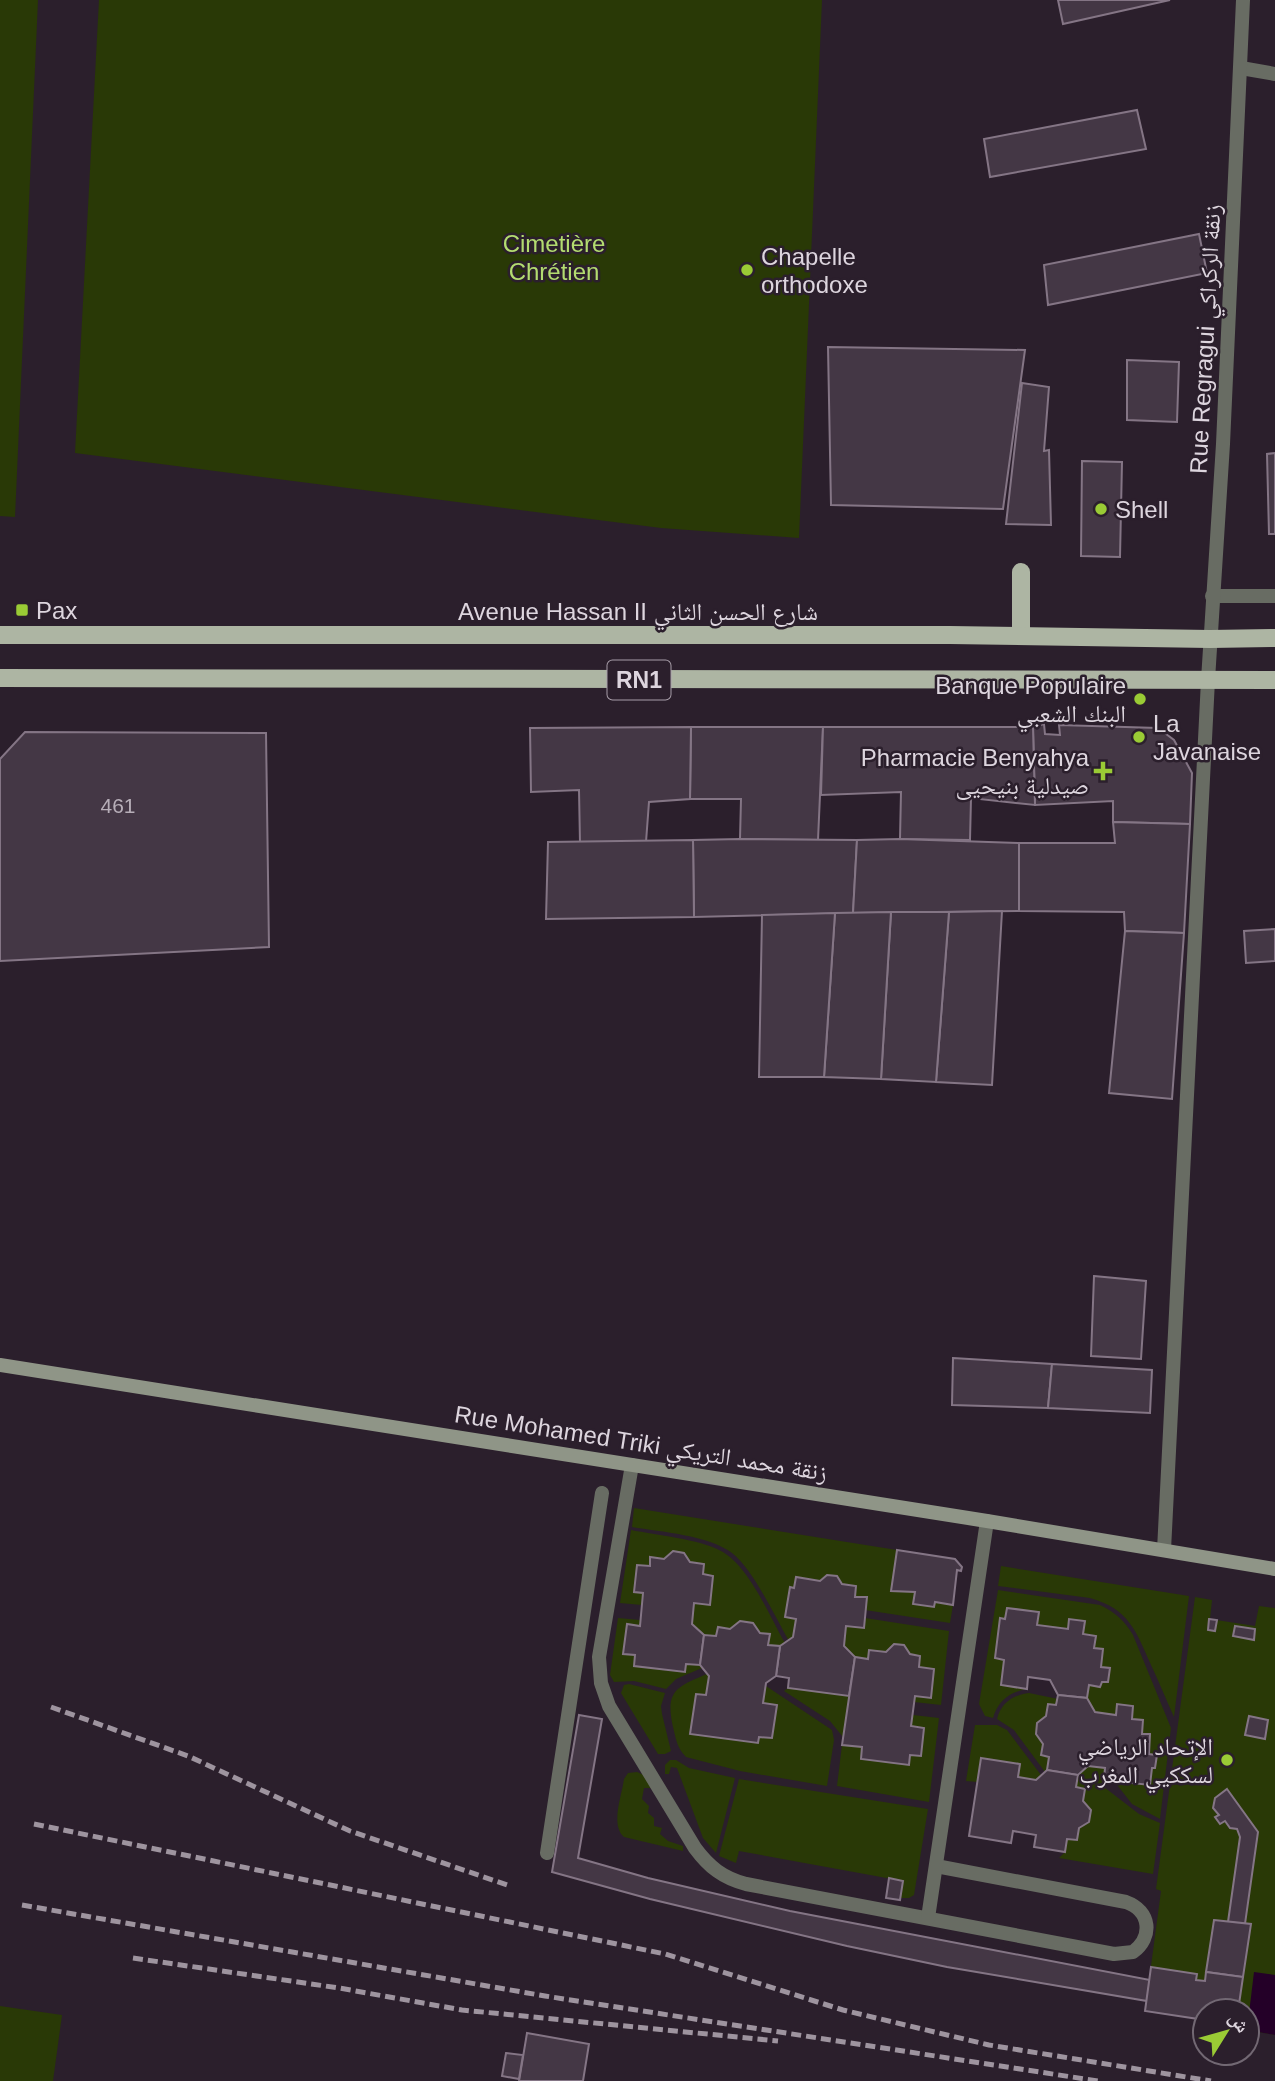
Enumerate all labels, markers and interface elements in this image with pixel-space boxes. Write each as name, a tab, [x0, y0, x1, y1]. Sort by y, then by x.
street label: Rue Regragui زنقة الركراكي	[1184, 204, 1232, 475]
park label: Cimetière Chrétien	[503, 230, 605, 285]
place label: Chapelle orthodoxe	[761, 243, 868, 298]
marker: Chapelle orthodoxe	[739, 262, 755, 278]
place label: Shell	[1115, 496, 1168, 523]
marker: Shell	[1093, 501, 1109, 517]
place label: Pax	[36, 597, 77, 624]
street label: Avenue Hassan II شارع الحسن الثاني	[458, 598, 818, 631]
marker: Pax	[14, 602, 30, 618]
road number: RN1	[608, 660, 670, 700]
place label: Banque Populaire البنك الشعبي	[935, 672, 1126, 733]
marker: Banque Populaire البنك الشعبي	[1132, 691, 1148, 707]
place label: La Javanaise	[1153, 710, 1261, 765]
marker: La Javanaise	[1131, 729, 1147, 745]
place label: Pharmacie Benyahya صيدلية بنيحيى	[861, 744, 1090, 800]
marker: Pharmacie Benyahya صيدلية بنيحيى	[1095, 763, 1111, 779]
house number: 461	[100, 794, 136, 817]
street label: Rue Mohamed Triki زنقة محمد التريكي	[452, 1400, 829, 1492]
place label: الإتحاد الرياضي لسككيي المغرب	[1078, 1733, 1213, 1794]
marker: الإتحاد الرياضي لسككيي المغرب	[1219, 1752, 1235, 1768]
north arrow	[1191, 1997, 1261, 2067]
text: ش	[1224, 2008, 1254, 2037]

